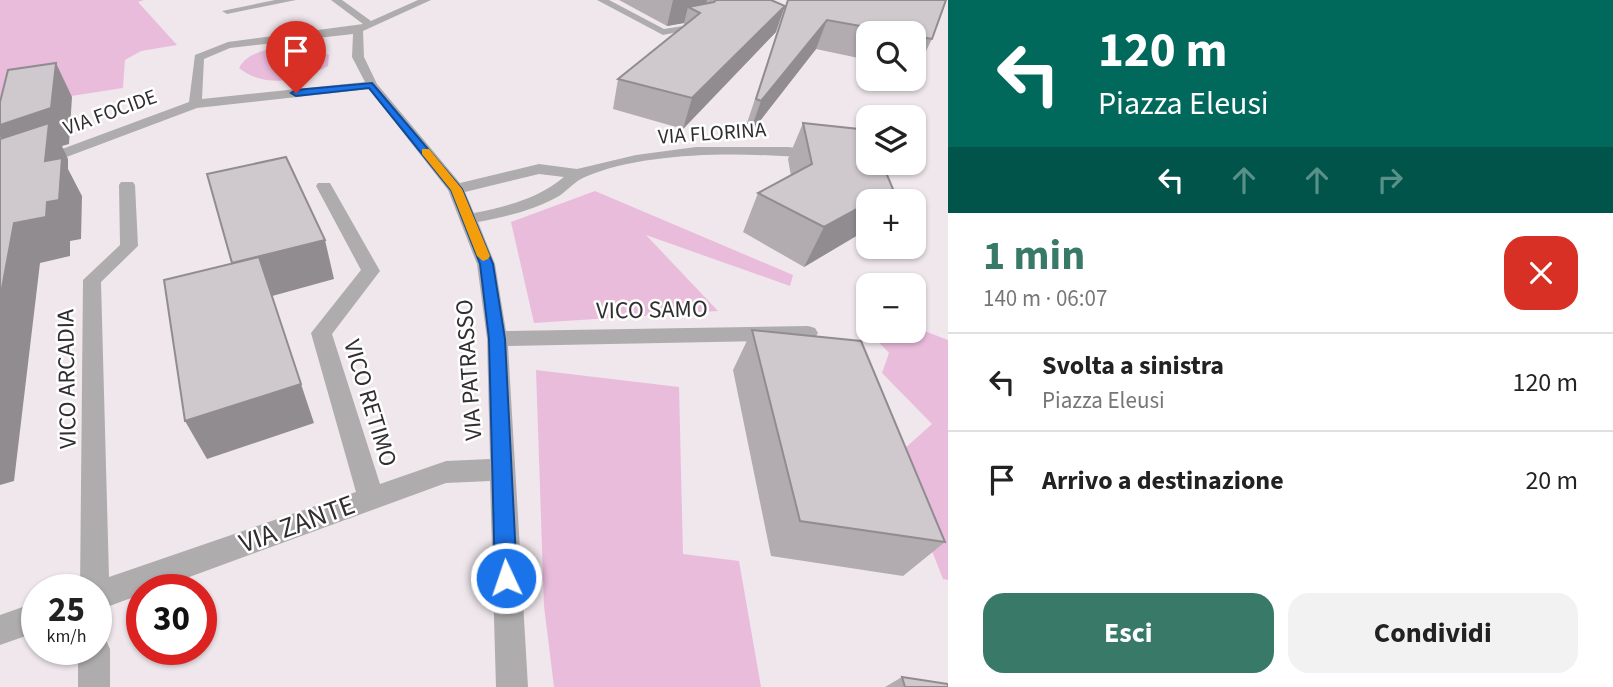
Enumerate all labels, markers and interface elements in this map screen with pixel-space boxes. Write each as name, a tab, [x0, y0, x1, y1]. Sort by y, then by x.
text: 120 m	[1098, 16, 1227, 86]
pin	[266, 21, 326, 93]
map controls	[856, 21, 926, 343]
button: search	[856, 21, 926, 91]
icon: left	[983, 28, 1074, 119]
icon: arrive	[277, 32, 315, 70]
street label: VIA FOCIDE	[59, 81, 161, 143]
text: Piazza Eleusi	[1098, 81, 1269, 127]
button: layers	[856, 105, 926, 175]
street label: VIA FLORINA	[657, 114, 768, 152]
icon: left	[1152, 161, 1190, 199]
icon: ahead	[1225, 161, 1263, 199]
icon: ahead	[1298, 161, 1336, 199]
icon: right	[1371, 161, 1409, 199]
button: +	[856, 189, 926, 259]
text: 1 min	[983, 226, 1085, 286]
button: close	[1504, 236, 1578, 310]
button: −	[856, 273, 926, 343]
text: 140 m · 06:07	[983, 282, 1107, 315]
street label: VICO SAMO	[596, 292, 708, 328]
street label: VIA PATRASSO	[447, 298, 491, 442]
street label: VICO ARCADIA	[48, 309, 86, 449]
street label: VICO RETIMO	[334, 335, 406, 471]
text: Svolta a sinistra	[1042, 347, 1224, 384]
icon: left	[983, 363, 1021, 401]
text: 120 m	[1512, 364, 1578, 401]
text: Piazza Eleusi	[1042, 384, 1165, 417]
icon: arrive	[983, 461, 1021, 499]
text: Arrivo a destinazione	[1042, 462, 1284, 499]
text: 20 m	[1525, 462, 1578, 499]
street label: VIA ZANTE	[233, 485, 361, 563]
position arrow	[469, 541, 543, 615]
speed limit sign: 30	[126, 574, 217, 665]
text: 25	[48, 585, 85, 635]
button: Esci	[983, 593, 1274, 673]
button: Condividi	[1288, 593, 1578, 673]
text: km/h	[47, 624, 86, 649]

